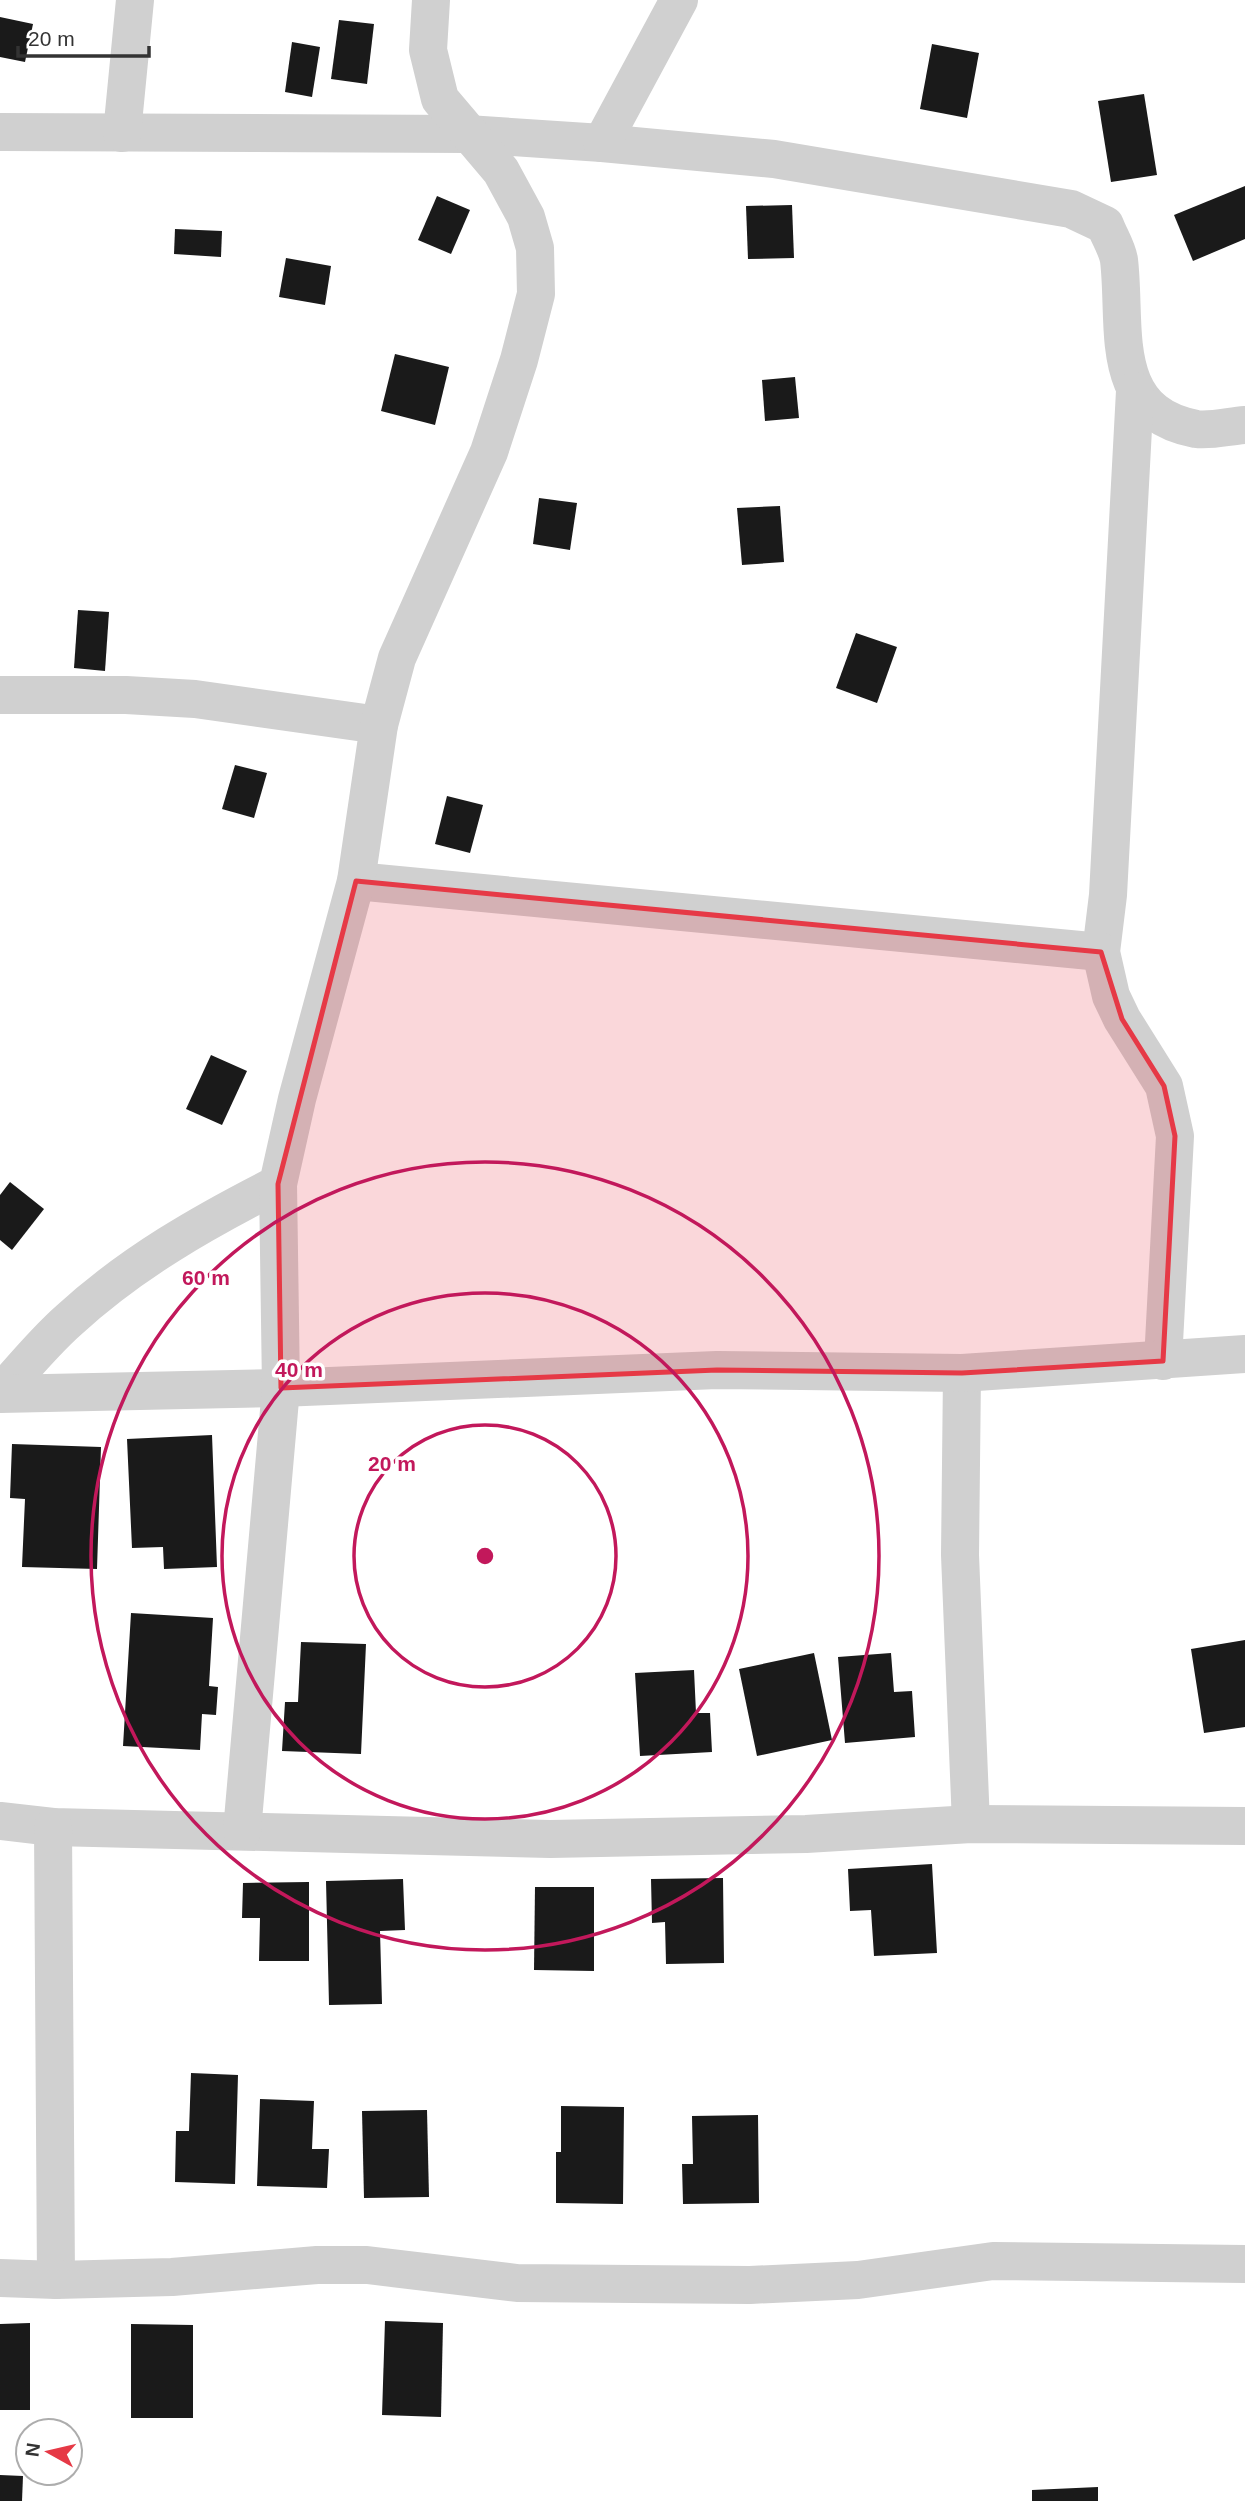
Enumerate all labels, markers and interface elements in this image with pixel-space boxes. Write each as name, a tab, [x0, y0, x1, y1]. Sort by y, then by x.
scale bar	[18, 14, 149, 58]
text: 20 m	[28, 27, 75, 50]
text: 60 m	[182, 1266, 230, 1289]
text: 40 m	[275, 1358, 323, 1381]
text: 20 m	[368, 1452, 416, 1475]
centre of rings	[473, 1544, 497, 1568]
north arrow	[14, 2417, 84, 2487]
text: N	[21, 2441, 44, 2458]

